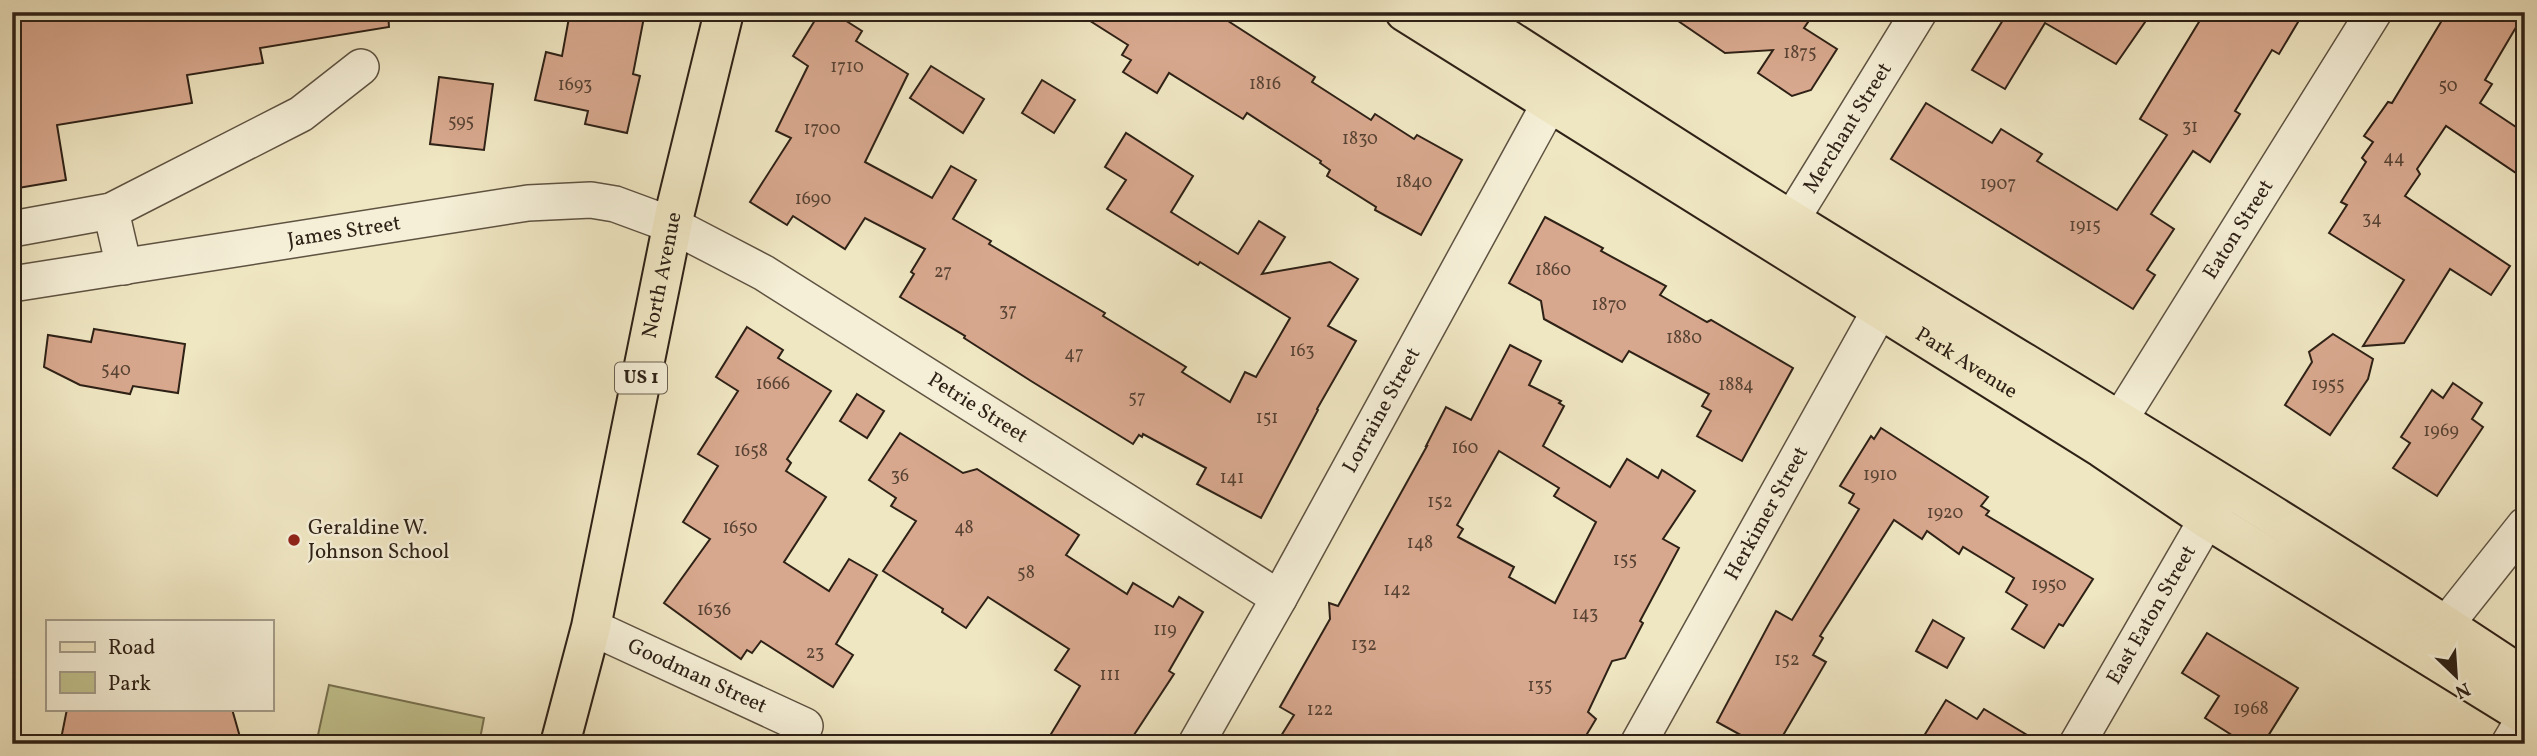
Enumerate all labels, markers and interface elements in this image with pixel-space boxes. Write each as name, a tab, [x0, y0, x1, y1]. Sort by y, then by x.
house number: 1875	[1783, 41, 1817, 66]
house number: 1710	[830, 55, 864, 80]
street label: Merchant Street	[1796, 57, 1899, 199]
house number: 1816	[1249, 72, 1281, 97]
house number: 1693	[558, 73, 592, 98]
house number: 50	[2438, 74, 2458, 99]
house number: 595	[448, 110, 474, 135]
house number: 31	[2182, 115, 2198, 140]
house number: 1700	[804, 117, 841, 142]
house number: 1830	[1342, 127, 1378, 152]
house number: 44	[2383, 146, 2405, 171]
house number: 1840	[1396, 170, 1433, 195]
house number: 1907	[1980, 172, 2016, 197]
street label: Eaton Street	[2196, 174, 2281, 285]
house number: 1690	[795, 187, 831, 212]
house number: 34	[2362, 207, 2382, 232]
street label: James Street	[285, 209, 403, 255]
street label: North Avenue	[635, 209, 689, 341]
house number: 1915	[2069, 214, 2101, 239]
house number: 1860	[1535, 258, 1571, 283]
house number: 27	[934, 260, 952, 285]
house number: 1870	[1592, 293, 1627, 318]
house number: 37	[999, 299, 1017, 324]
street label: Park Avenue	[1909, 320, 2023, 406]
house number: 1880	[1666, 326, 1702, 351]
house number: 163	[1289, 339, 1315, 364]
house number: 47	[1064, 342, 1084, 367]
street label: Lorraine Street	[1336, 342, 1428, 478]
house number: 540	[101, 358, 131, 383]
road number: US 1	[615, 362, 667, 394]
street label: Petrie Street	[922, 365, 1034, 450]
house number: 1666	[756, 372, 790, 397]
house number: 1884	[1718, 373, 1754, 398]
house number: 1955	[2311, 373, 2345, 398]
house number: 57	[1128, 386, 1146, 411]
house number: 151	[1256, 406, 1278, 431]
house number: 1969	[2423, 419, 2459, 444]
house number: 160	[1452, 436, 1479, 461]
house number: 1658	[734, 439, 768, 464]
street label: Herkimer Street	[1718, 441, 1816, 586]
house number: 1910	[1863, 463, 1897, 488]
house number: 36	[891, 464, 909, 489]
house number: 141	[1220, 466, 1244, 491]
house number: 152	[1427, 490, 1453, 515]
house number: 1920	[1927, 501, 1963, 526]
place label: Geraldine W. Johnson School	[308, 514, 449, 567]
house number: 1650	[722, 516, 758, 541]
house number: 48	[954, 516, 974, 541]
house number: 148	[1407, 531, 1433, 556]
marker: Geraldine W. Johnson School	[286, 532, 302, 548]
street label: East Eaton Street	[2100, 540, 2203, 690]
house number: 155	[1613, 548, 1637, 573]
house number: 58	[1017, 561, 1035, 586]
house number: 1950	[2031, 573, 2067, 598]
house number: 142	[1383, 578, 1411, 603]
house number: 1636	[697, 598, 731, 623]
house number: 143	[1572, 602, 1598, 627]
house number: 119	[1153, 618, 1177, 643]
legend	[46, 620, 273, 710]
street label: Goodman Street	[623, 631, 772, 721]
house number: 132	[1351, 633, 1377, 658]
text: Road	[108, 634, 155, 663]
north arrow	[2422, 640, 2492, 710]
house number: 23	[806, 641, 824, 666]
house number: 152	[1774, 648, 1800, 673]
house number: 111	[1100, 663, 1120, 688]
text: Park	[108, 670, 151, 699]
house number: 135	[1528, 674, 1552, 699]
text: N	[2450, 675, 2474, 704]
house number: 1968	[2233, 697, 2269, 722]
house number: 122	[1307, 698, 1333, 723]

